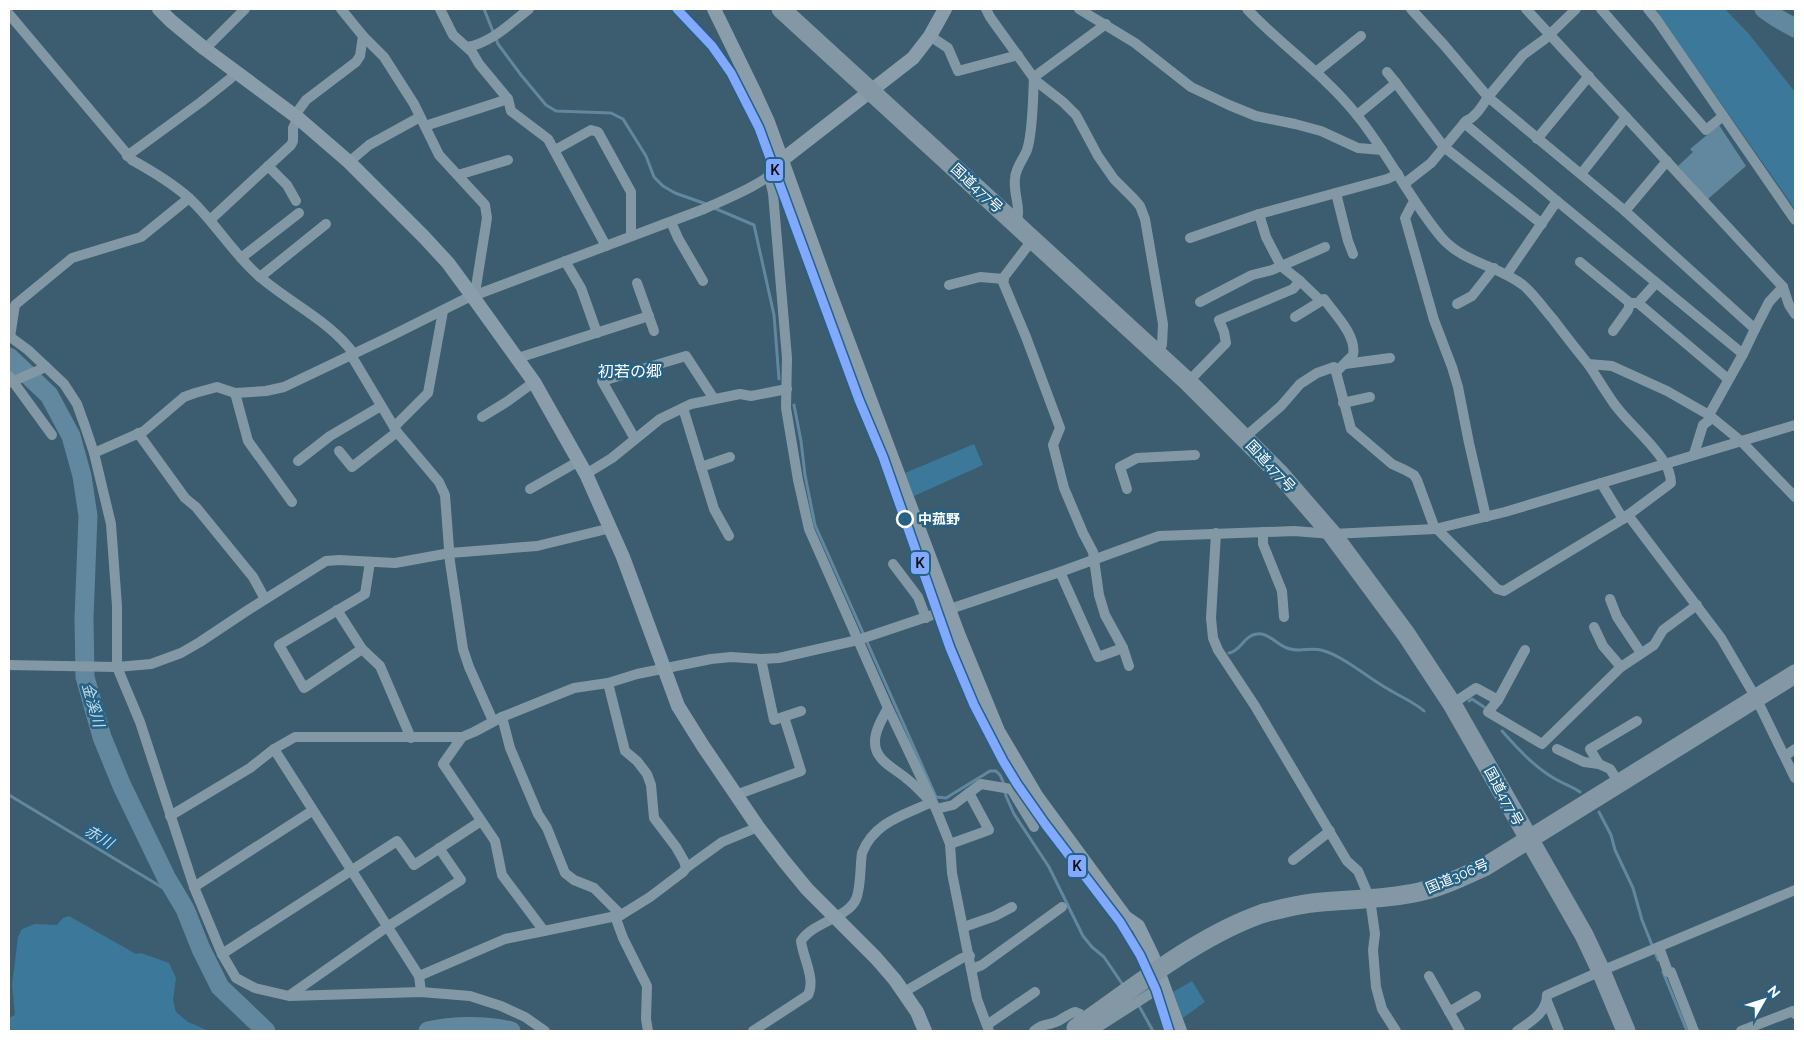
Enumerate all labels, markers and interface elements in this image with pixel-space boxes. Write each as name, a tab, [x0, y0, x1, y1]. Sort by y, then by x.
line badge: K	[765, 158, 784, 182]
street label: 国道477号	[948, 160, 1006, 216]
text: K	[770, 162, 780, 178]
district label: 初若の郷	[598, 362, 662, 381]
street label: 国道477号	[1243, 437, 1299, 495]
marker: 中菰野	[896, 510, 914, 528]
place label: 中菰野	[918, 511, 960, 527]
line badge: K	[910, 551, 930, 575]
text: K	[915, 555, 925, 571]
water label: 金溪川	[78, 681, 108, 731]
street label: 国道477号	[1481, 764, 1527, 828]
water label: 赤川	[82, 822, 118, 853]
line badge: K	[1067, 854, 1087, 878]
street label: 国道306号	[1423, 856, 1491, 896]
text: K	[1072, 858, 1082, 874]
north arrow	[1739, 975, 1789, 1025]
text: N	[1765, 983, 1784, 1001]

